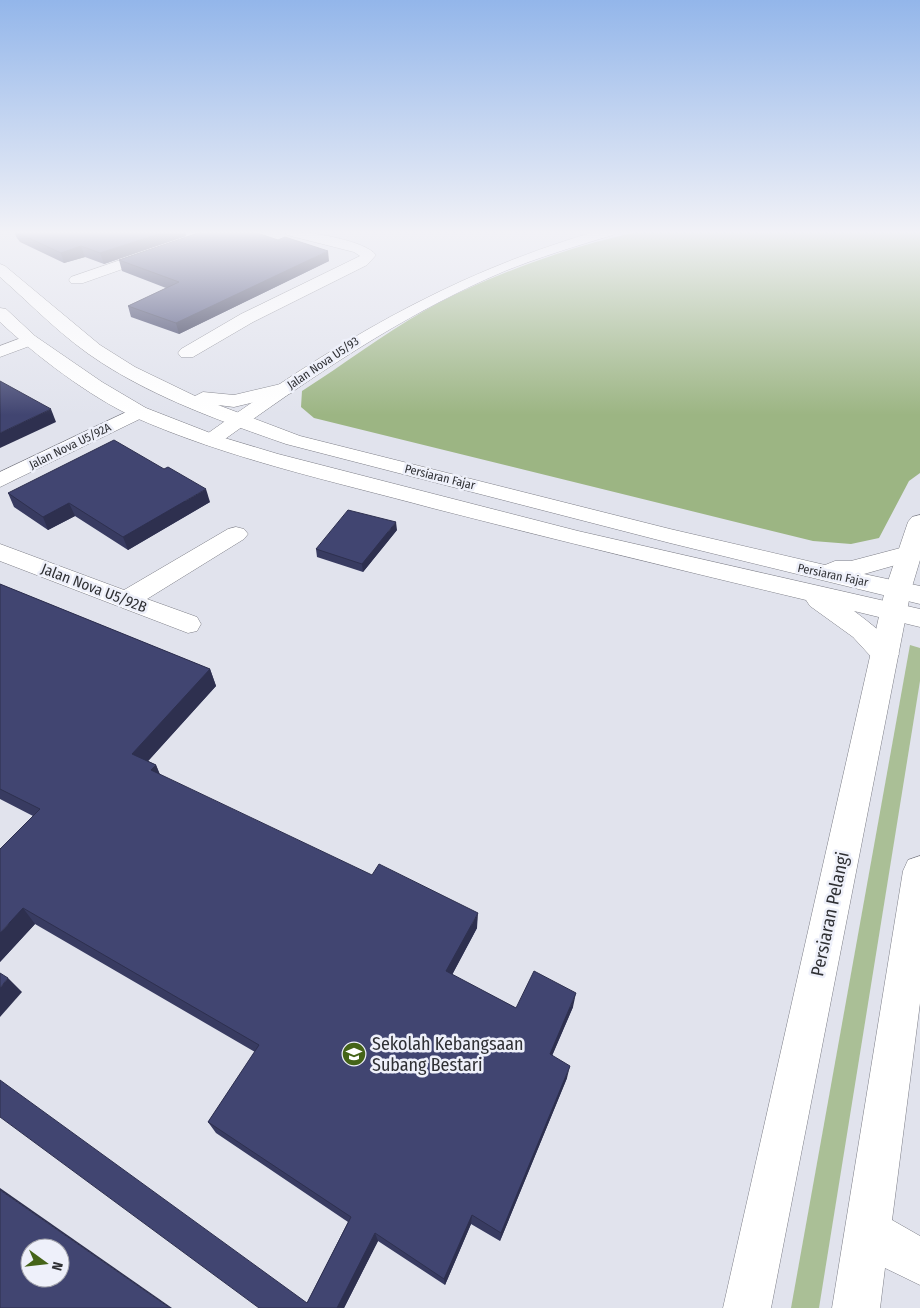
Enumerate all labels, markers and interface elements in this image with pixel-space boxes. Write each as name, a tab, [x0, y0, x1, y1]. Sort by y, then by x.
street label: Jalan Nova U5/93	[285, 334, 361, 392]
street label: Jalan Nova U5/92A	[27, 420, 114, 472]
street label: Persiaran Fajar	[403, 461, 477, 493]
street label: Jalan Nova U5/92B	[39, 560, 149, 616]
street label: Persiaran Fajar	[796, 561, 871, 590]
street label: Persiaran Pelangi	[806, 850, 854, 978]
place label: Sekolah Kebangsaan Subang Bestari	[372, 1033, 524, 1076]
school or university icon: Sekolah Kebangsaan Subang Bestari	[341, 1041, 367, 1067]
north arrow	[20, 1238, 70, 1288]
text: N	[48, 1260, 66, 1272]

